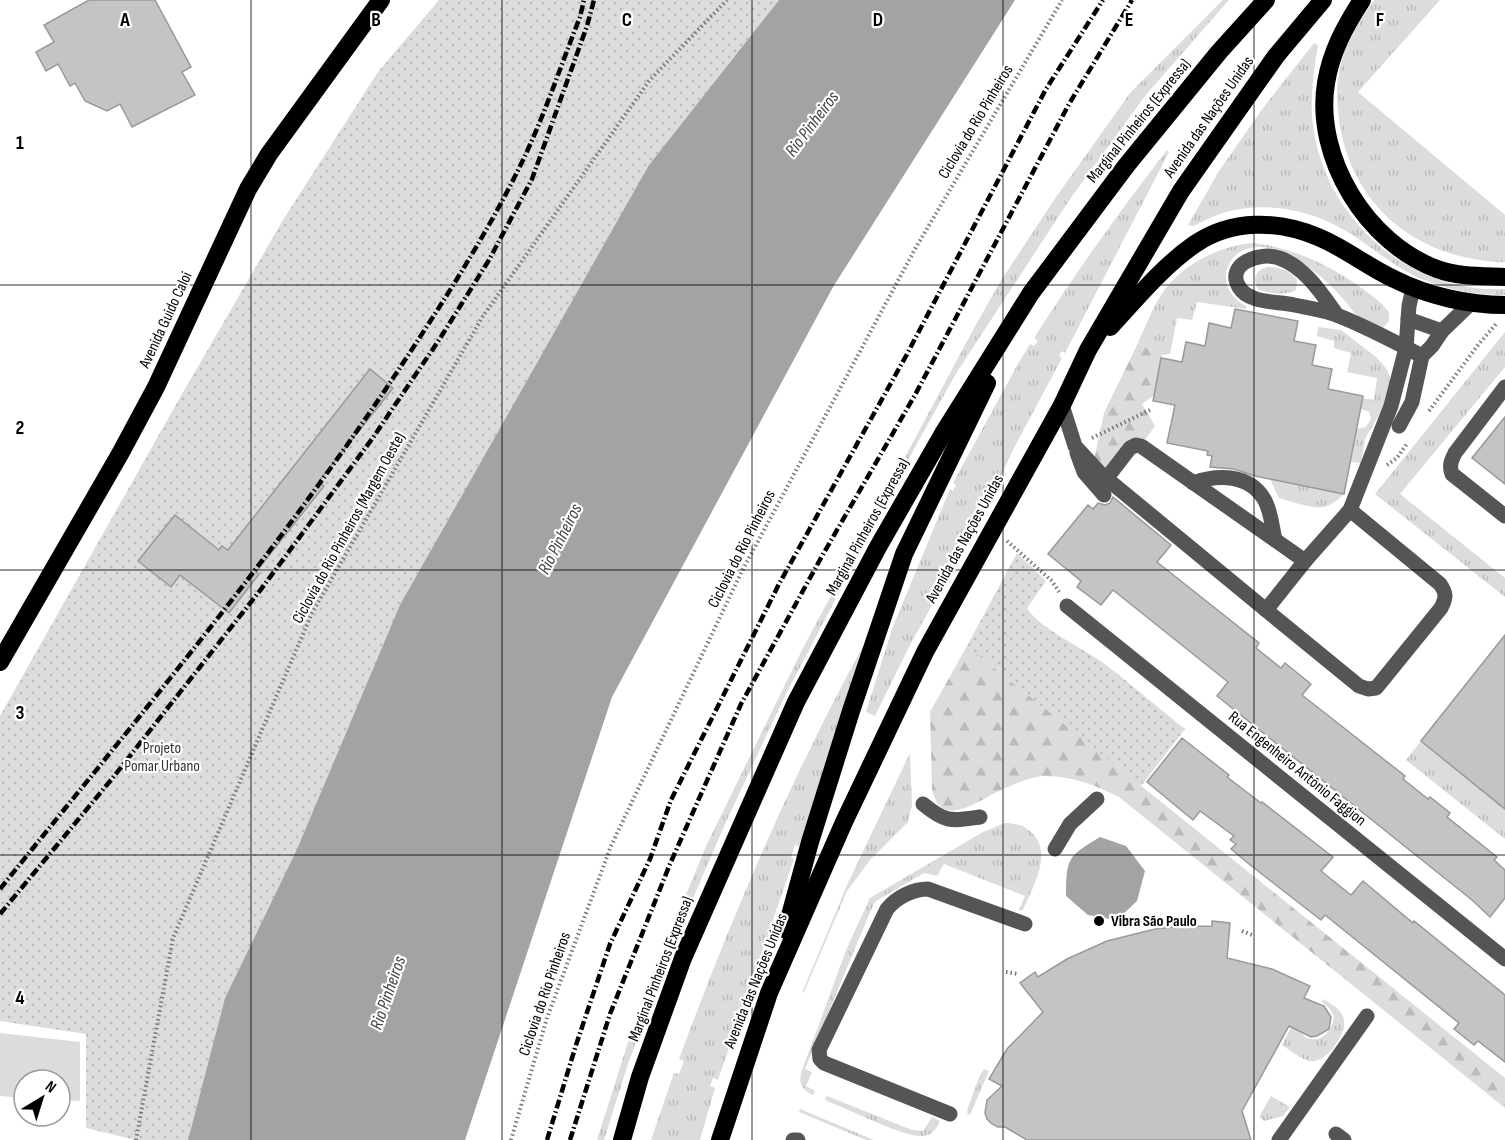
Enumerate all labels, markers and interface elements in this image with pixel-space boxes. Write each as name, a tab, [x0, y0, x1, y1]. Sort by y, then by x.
text: A	[119, 8, 130, 32]
text: B	[371, 8, 381, 32]
text: C	[622, 8, 632, 32]
text: D	[873, 8, 883, 32]
text: E	[1125, 8, 1133, 32]
text: F	[1376, 8, 1384, 32]
street label: Avenida das Nações Unidas	[1159, 52, 1258, 182]
street label: Marginal Pinheiros (Expressa)	[1083, 55, 1195, 187]
street label: Ciclovia do Rio Pinheiros	[935, 61, 1018, 182]
water label: Rio Pinheiros	[781, 87, 844, 161]
text: 1	[16, 131, 24, 155]
street label: Avenida Guido Caloi	[135, 269, 197, 372]
text: 2	[16, 416, 24, 440]
street label: Ciclovia do Rio Pinheiros (Margem Oeste)	[288, 429, 410, 627]
street label: Marginal Pinheiros (Expressa)	[822, 455, 914, 599]
street label: Avenida das Nações Unidas	[921, 471, 1008, 607]
street label: Ciclovia do Rio Pinheiros	[704, 487, 780, 611]
water label: Rio Pinheiros	[533, 500, 587, 578]
text: 3	[16, 701, 25, 725]
street label: Rua Engenheiro Antônio Faggion	[1224, 708, 1370, 830]
park label: Projeto Pomar Urbano	[124, 739, 200, 776]
street label: Marginal Pinheiros (Expressa)	[625, 894, 697, 1044]
street label: Avenida das Nações Unidas	[720, 911, 792, 1052]
place label: Vibra São Paulo	[1111, 912, 1197, 931]
marker: Vibra São Paulo	[1092, 914, 1106, 928]
street label: Ciclovia do Rio Pinheiros	[515, 929, 575, 1058]
water label: Rio Pinheiros	[366, 953, 411, 1032]
text: 4	[15, 986, 25, 1010]
north arrow	[12, 1068, 72, 1128]
text: N	[41, 1077, 60, 1097]

